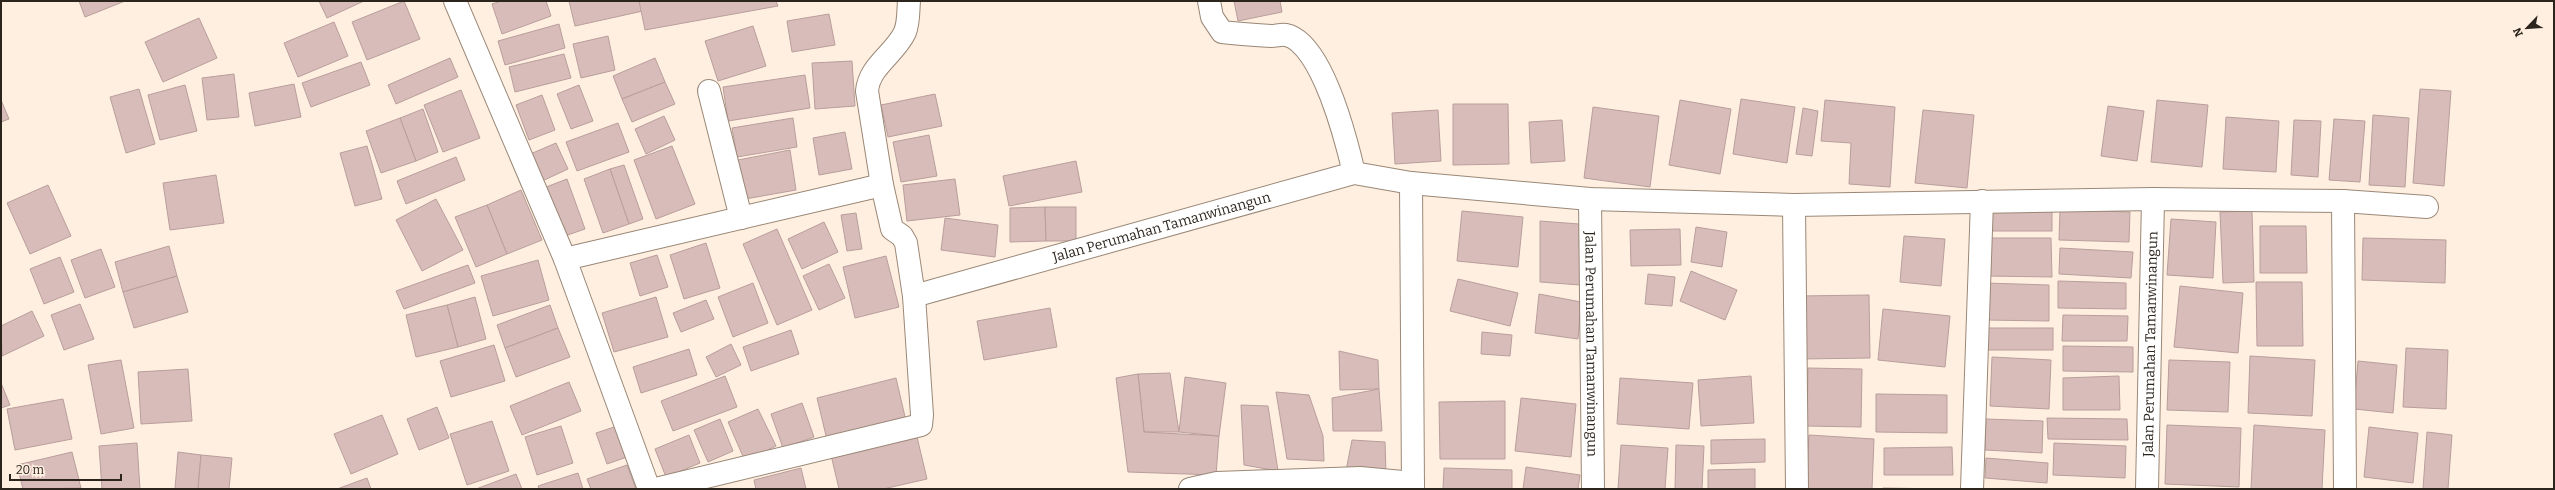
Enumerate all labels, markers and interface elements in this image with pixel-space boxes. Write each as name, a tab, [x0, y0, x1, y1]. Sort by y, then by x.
north arrow	[2507, 8, 2547, 48]
text: N	[2510, 25, 2526, 39]
street label: Jalan Perumahan Tamanwinangun	[1050, 189, 1273, 266]
street label: Jalan Perumahan Tamanwinangun	[1581, 230, 1601, 457]
street label: Jalan Perumahan Tamanwinangun	[2140, 231, 2161, 458]
scale bar	[10, 456, 121, 482]
text: 20 m	[16, 463, 45, 477]

